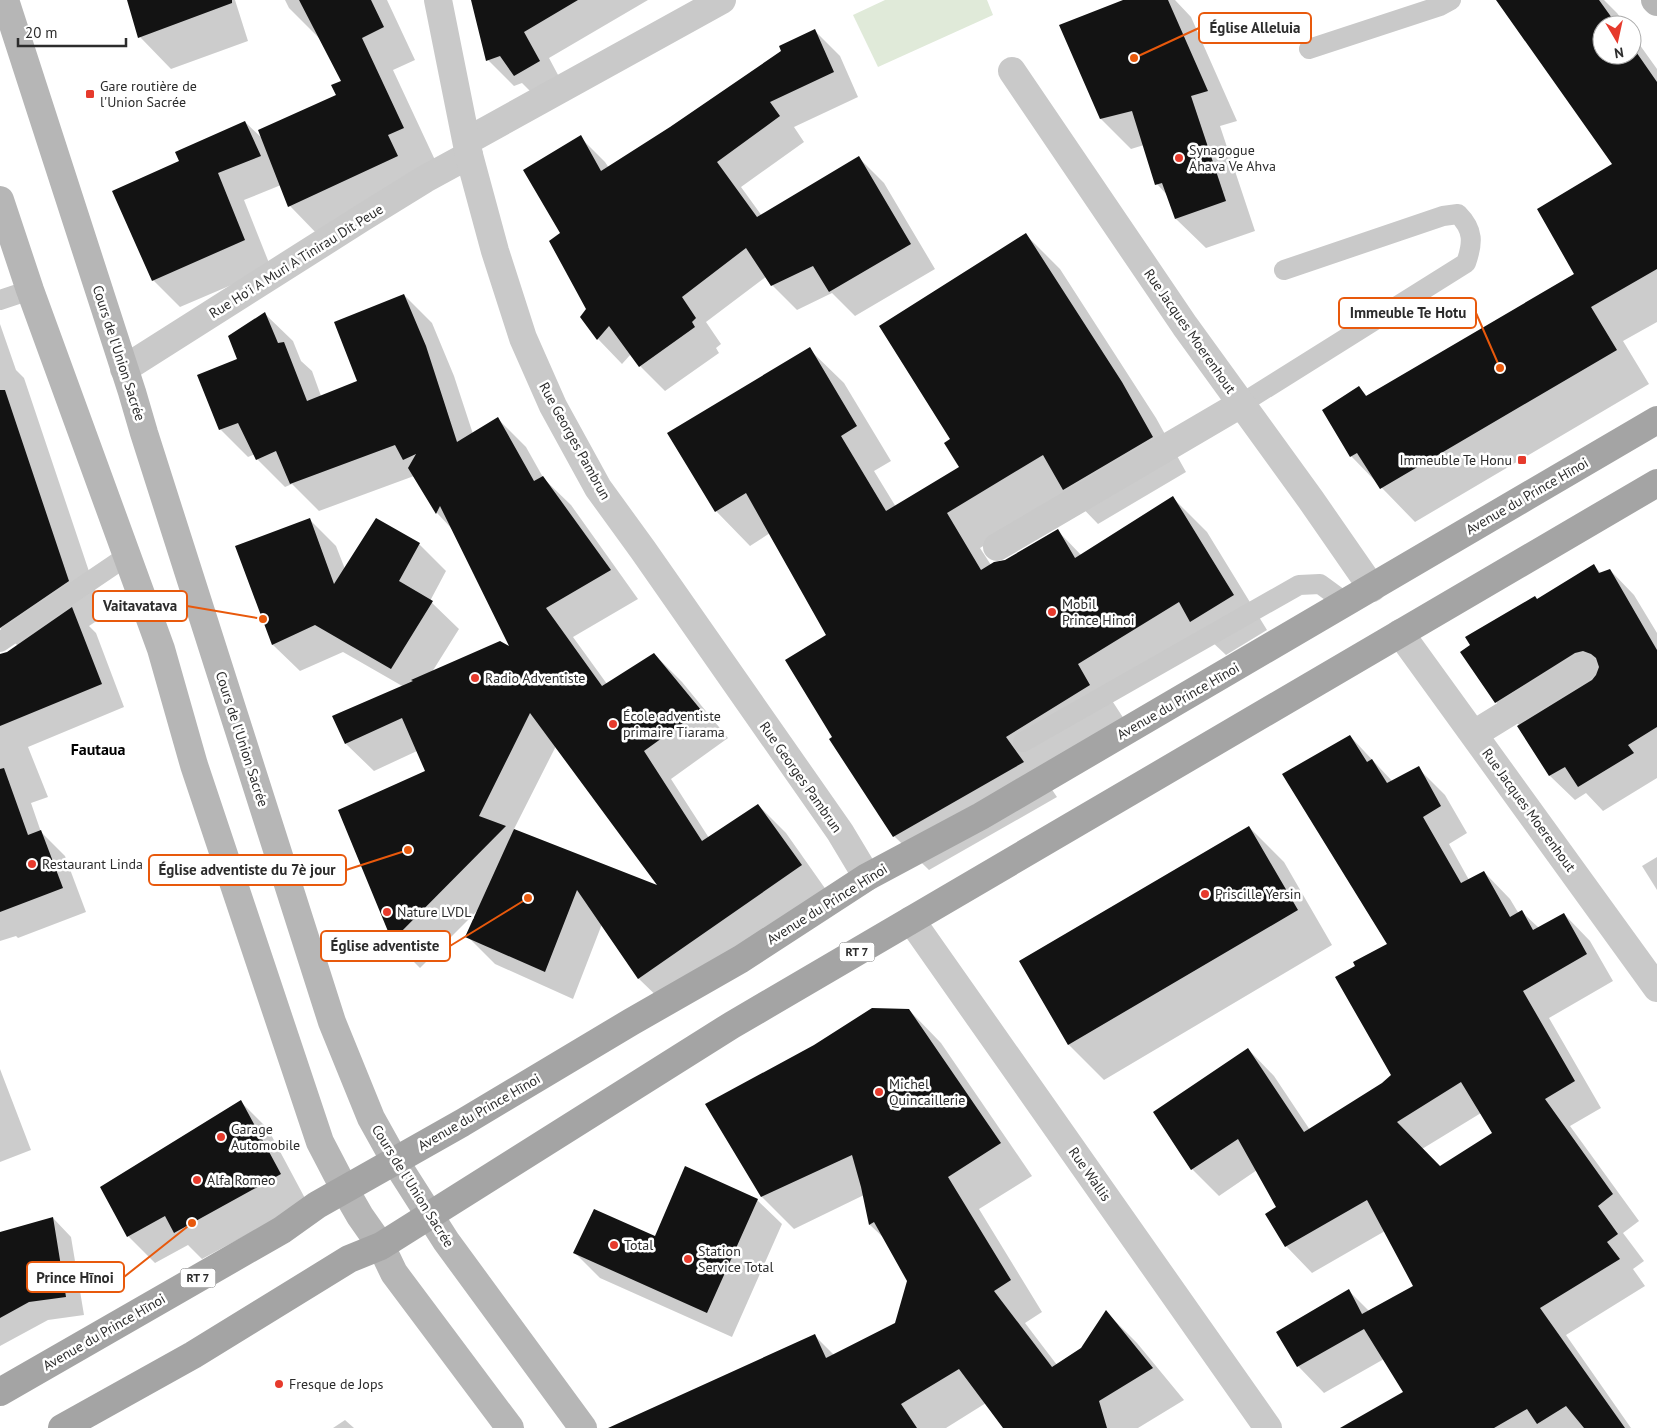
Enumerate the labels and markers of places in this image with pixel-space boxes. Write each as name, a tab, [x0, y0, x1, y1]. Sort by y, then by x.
callout: Église Alleluia	[1199, 13, 1311, 43]
place label: Gare routière de l'Union Sacrée	[100, 77, 197, 111]
marker: Gare routière de l'Union Sacrée	[84, 88, 96, 100]
place label: Synagogue Ahava Ve Ahva	[1189, 141, 1276, 175]
marker: Synagogue Ahava Ve Ahva	[1173, 152, 1185, 164]
callout: Immeuble Te Hotu	[1339, 298, 1476, 328]
place label: Immeuble Te Honu	[1400, 451, 1512, 469]
marker: Immeuble Te Honu	[1516, 454, 1528, 466]
callout: Vaitavatava	[93, 591, 187, 621]
place label: Mobil Prince Hinoi	[1062, 595, 1134, 629]
marker: Mobil Prince Hinoi	[1046, 606, 1058, 618]
place label: Radio Adventiste	[485, 669, 585, 687]
marker: Radio Adventiste	[469, 672, 481, 684]
place label: École adventiste primaire Tiarama	[623, 707, 725, 741]
marker: École adventiste primaire Tiarama	[607, 718, 619, 730]
place label: Restaurant Linda	[42, 855, 143, 873]
callout: Église adventiste du 7è jour	[149, 855, 346, 885]
marker: Restaurant Linda	[26, 858, 38, 870]
place label: Priscille Yersin	[1215, 885, 1301, 903]
marker: Priscille Yersin	[1199, 888, 1211, 900]
place label: Nature LVDL	[397, 903, 471, 921]
marker: Nature LVDL	[381, 906, 393, 918]
callout: Église adventiste	[321, 931, 450, 961]
place label: Michel Quincaillerie	[889, 1075, 965, 1109]
marker: Michel Quincaillerie	[873, 1086, 885, 1098]
place label: Garage Automobile	[231, 1120, 300, 1154]
marker: Garage Automobile	[215, 1131, 227, 1143]
place label: Alfa Romeo	[207, 1171, 275, 1189]
marker: Alfa Romeo	[191, 1174, 203, 1186]
place label: Total	[624, 1236, 653, 1254]
marker: Total	[608, 1239, 620, 1251]
place label: Station Service Total	[698, 1242, 773, 1276]
marker: Station Service Total	[682, 1253, 694, 1265]
callout: Prince Hīnoi	[27, 1262, 124, 1292]
place label: Fresque de Jops	[289, 1375, 383, 1393]
marker: Fresque de Jops	[273, 1378, 285, 1390]

